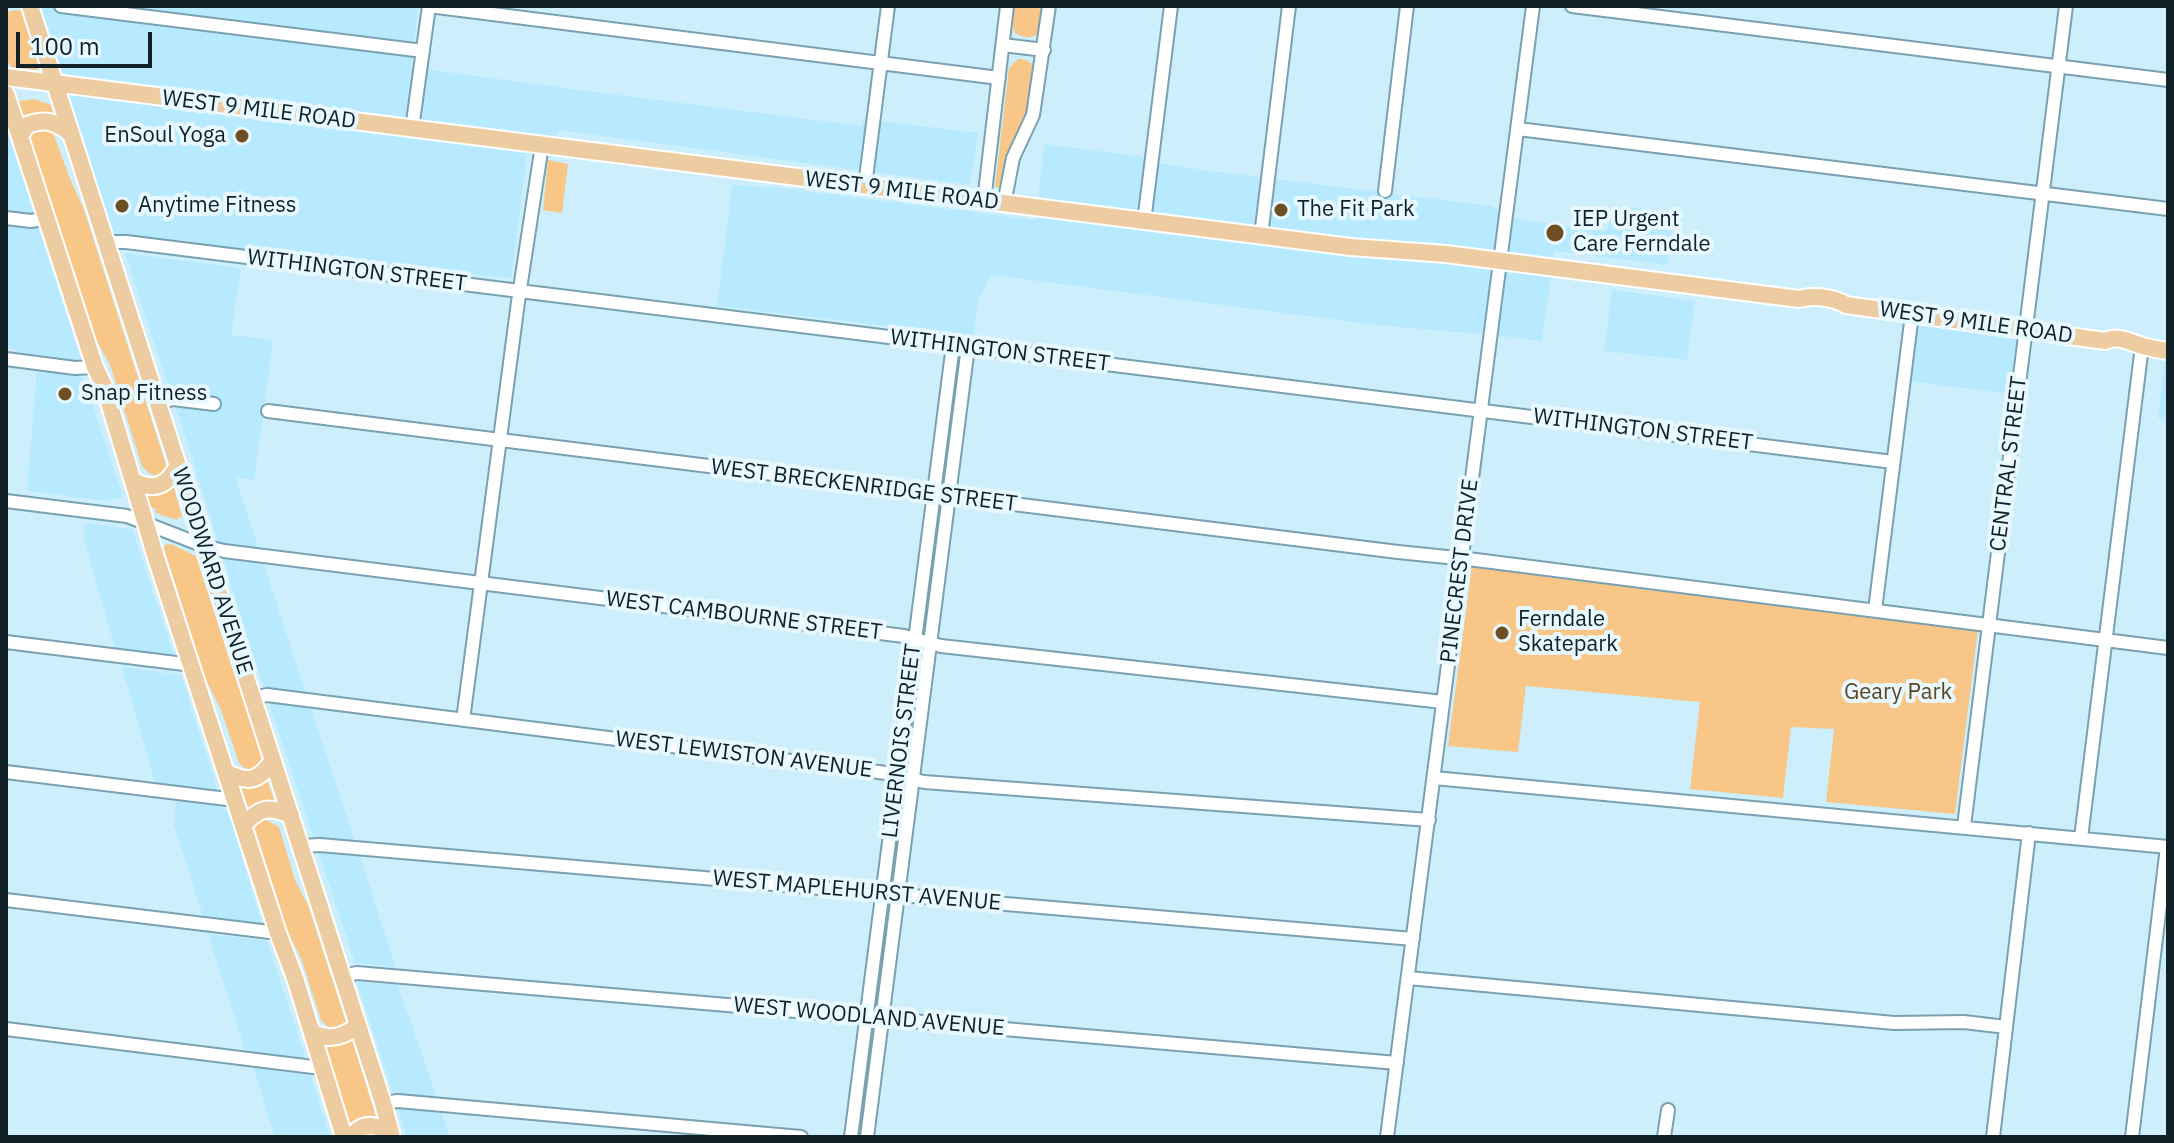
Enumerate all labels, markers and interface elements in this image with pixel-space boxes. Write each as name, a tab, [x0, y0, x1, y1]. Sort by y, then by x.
scale bar	[20, 16, 156, 66]
text: 100 m	[30, 30, 100, 62]
street label: WEST 9 MILE ROAD	[161, 85, 357, 135]
place label: EnSoul Yoga	[104, 123, 226, 149]
marker: EnSoul Yoga	[233, 127, 251, 145]
street label: WEST 9 MILE ROAD	[804, 166, 1000, 216]
place label: Anytime Fitness	[138, 193, 296, 219]
marker: Anytime Fitness	[113, 197, 131, 215]
place label: The Fit Park	[1297, 197, 1415, 223]
marker: The Fit Park	[1272, 201, 1290, 219]
place label: IEP Urgent Care Ferndale	[1573, 207, 1711, 258]
marker: IEP Urgent Care Ferndale	[1544, 222, 1566, 244]
street label: WITHINGTON STREET	[246, 244, 468, 298]
street label: WEST 9 MILE ROAD	[1878, 296, 2074, 350]
street label: WITHINGTON STREET	[889, 324, 1111, 378]
street label: CENTRAL STREET	[1985, 375, 2033, 553]
place label: Snap Fitness	[81, 381, 207, 407]
marker: Snap Fitness	[56, 385, 74, 403]
street label: WITHINGTON STREET	[1532, 403, 1754, 457]
street label: WEST BRECKENRIDGE STREET	[709, 454, 1019, 518]
street label: WOODWARD AVENUE	[166, 464, 258, 678]
street label: PINECREST DRIVE	[1436, 477, 1484, 665]
street label: WEST CAMBOURNE STREET	[604, 586, 884, 646]
place label: Ferndale Skatepark	[1518, 607, 1618, 658]
marker: Ferndale Skatepark	[1493, 624, 1511, 642]
street label: LIVERNOIS STREET	[877, 642, 927, 840]
park label: Geary Park	[1844, 680, 1952, 706]
street label: WEST LEWISTON AVENUE	[614, 726, 874, 784]
street label: WEST MAPLEHURST AVENUE	[712, 865, 1002, 917]
street label: WEST WOODLAND AVENUE	[732, 992, 1006, 1042]

